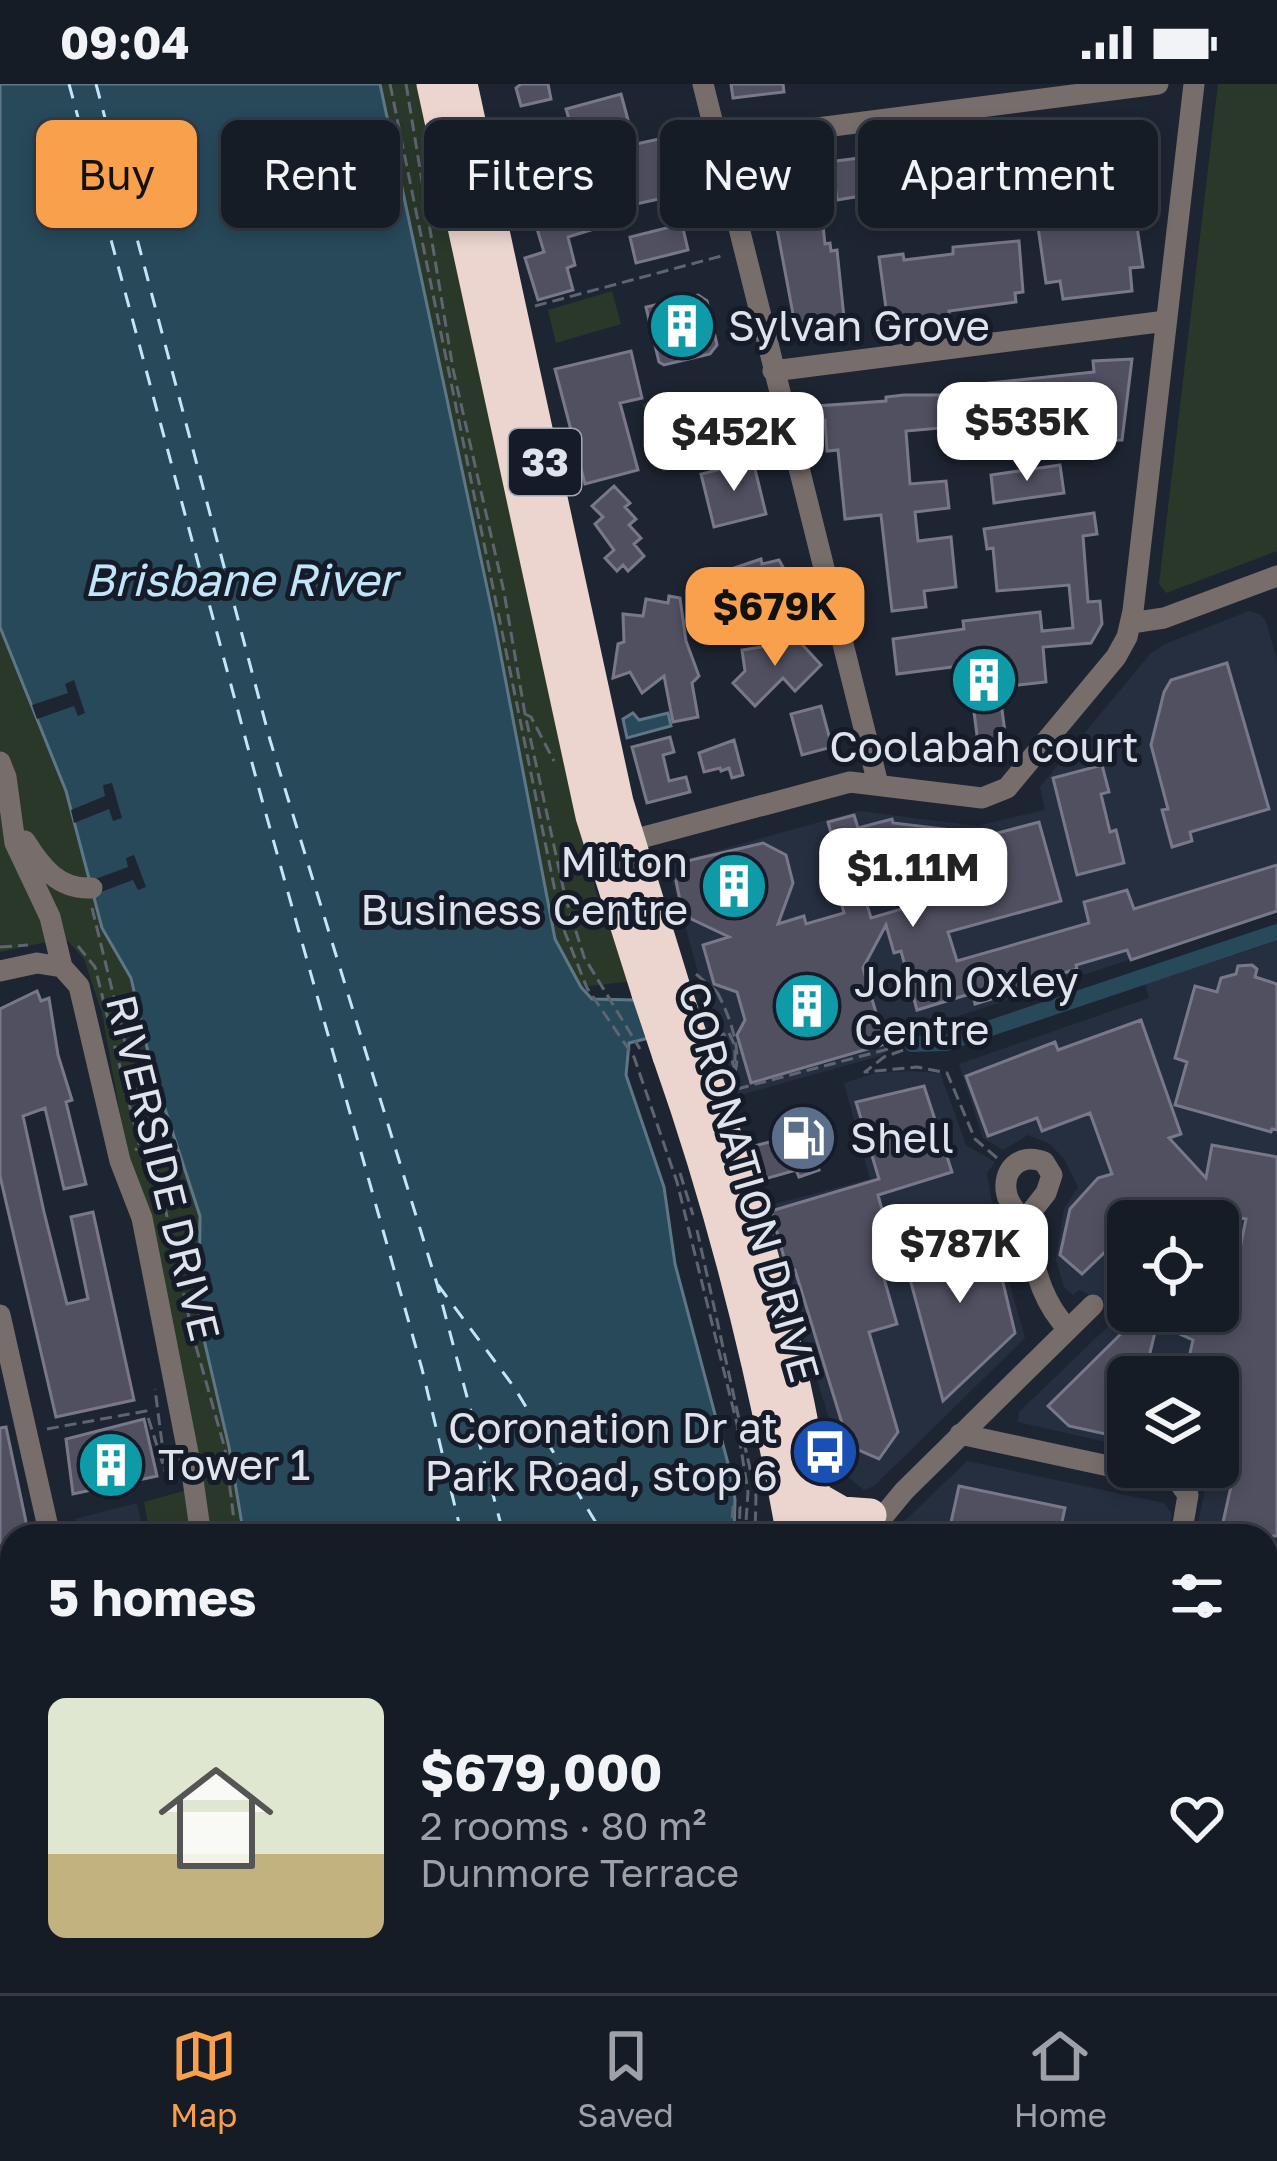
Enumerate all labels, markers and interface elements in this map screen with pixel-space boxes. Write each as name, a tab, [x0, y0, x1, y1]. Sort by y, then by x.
text: 09:04	[60, 15, 190, 69]
chip: Buy	[36, 120, 197, 228]
chip: Rent	[221, 120, 400, 228]
chip: Filters	[424, 120, 636, 228]
chip: New	[660, 120, 834, 228]
chip: Apartment	[858, 120, 1158, 228]
building icon: Sylvan Grove	[647, 291, 717, 361]
place label: Sylvan Grove	[728, 300, 990, 350]
pin: $535K	[943, 382, 1111, 484]
pin: $452K	[650, 392, 818, 494]
text: $535K	[964, 397, 1090, 444]
text: $452K	[671, 407, 797, 454]
road number: 33	[509, 429, 581, 495]
water label: Brisbane River	[84, 552, 402, 606]
pin: $679K	[691, 567, 859, 669]
text: $679K	[712, 582, 838, 629]
building icon: Coolabah court	[949, 645, 1019, 715]
place label: Coolabah court	[829, 721, 1139, 771]
pin: $1.11M	[815, 828, 1011, 930]
place label: Milton Business Centre	[360, 836, 688, 934]
text: $1.11M	[846, 843, 980, 890]
building icon: Milton Business Centre	[699, 851, 769, 921]
place label: John Oxley Centre	[854, 956, 1079, 1054]
building icon: John Oxley Centre	[772, 971, 842, 1041]
street label: CORONATION DRIVE	[669, 976, 831, 1387]
street label: RIVERSIDE DRIVE	[97, 990, 231, 1346]
fuel station icon: Shell	[768, 1103, 838, 1173]
place label: Shell	[850, 1112, 954, 1162]
map controls	[1107, 1200, 1239, 1488]
button: locate	[1107, 1200, 1239, 1332]
pin: $787K	[876, 1204, 1044, 1306]
text: $787K	[899, 1219, 1021, 1266]
button: layers	[1107, 1356, 1239, 1488]
place label: Coronation Dr at Park Road, stop 6	[425, 1402, 778, 1500]
bus stop icon: Coronation Dr at Park Road, stop 6	[790, 1417, 860, 1487]
building icon: Tower 1	[76, 1430, 146, 1500]
place label: Tower 1	[158, 1439, 310, 1489]
icon: filters	[1164, 1563, 1230, 1629]
text: 5 homes	[48, 1566, 257, 1627]
text: $679,000	[420, 1741, 663, 1802]
icon: home	[144, 1746, 288, 1890]
icon: heart	[1164, 1785, 1230, 1851]
text: 2 rooms · 80 m²	[420, 1802, 707, 1849]
text: Dunmore Terrace	[420, 1849, 739, 1896]
tab: Map	[170, 2023, 237, 2134]
tab: Saved	[577, 2023, 674, 2134]
tab: Home	[1014, 2023, 1107, 2134]

